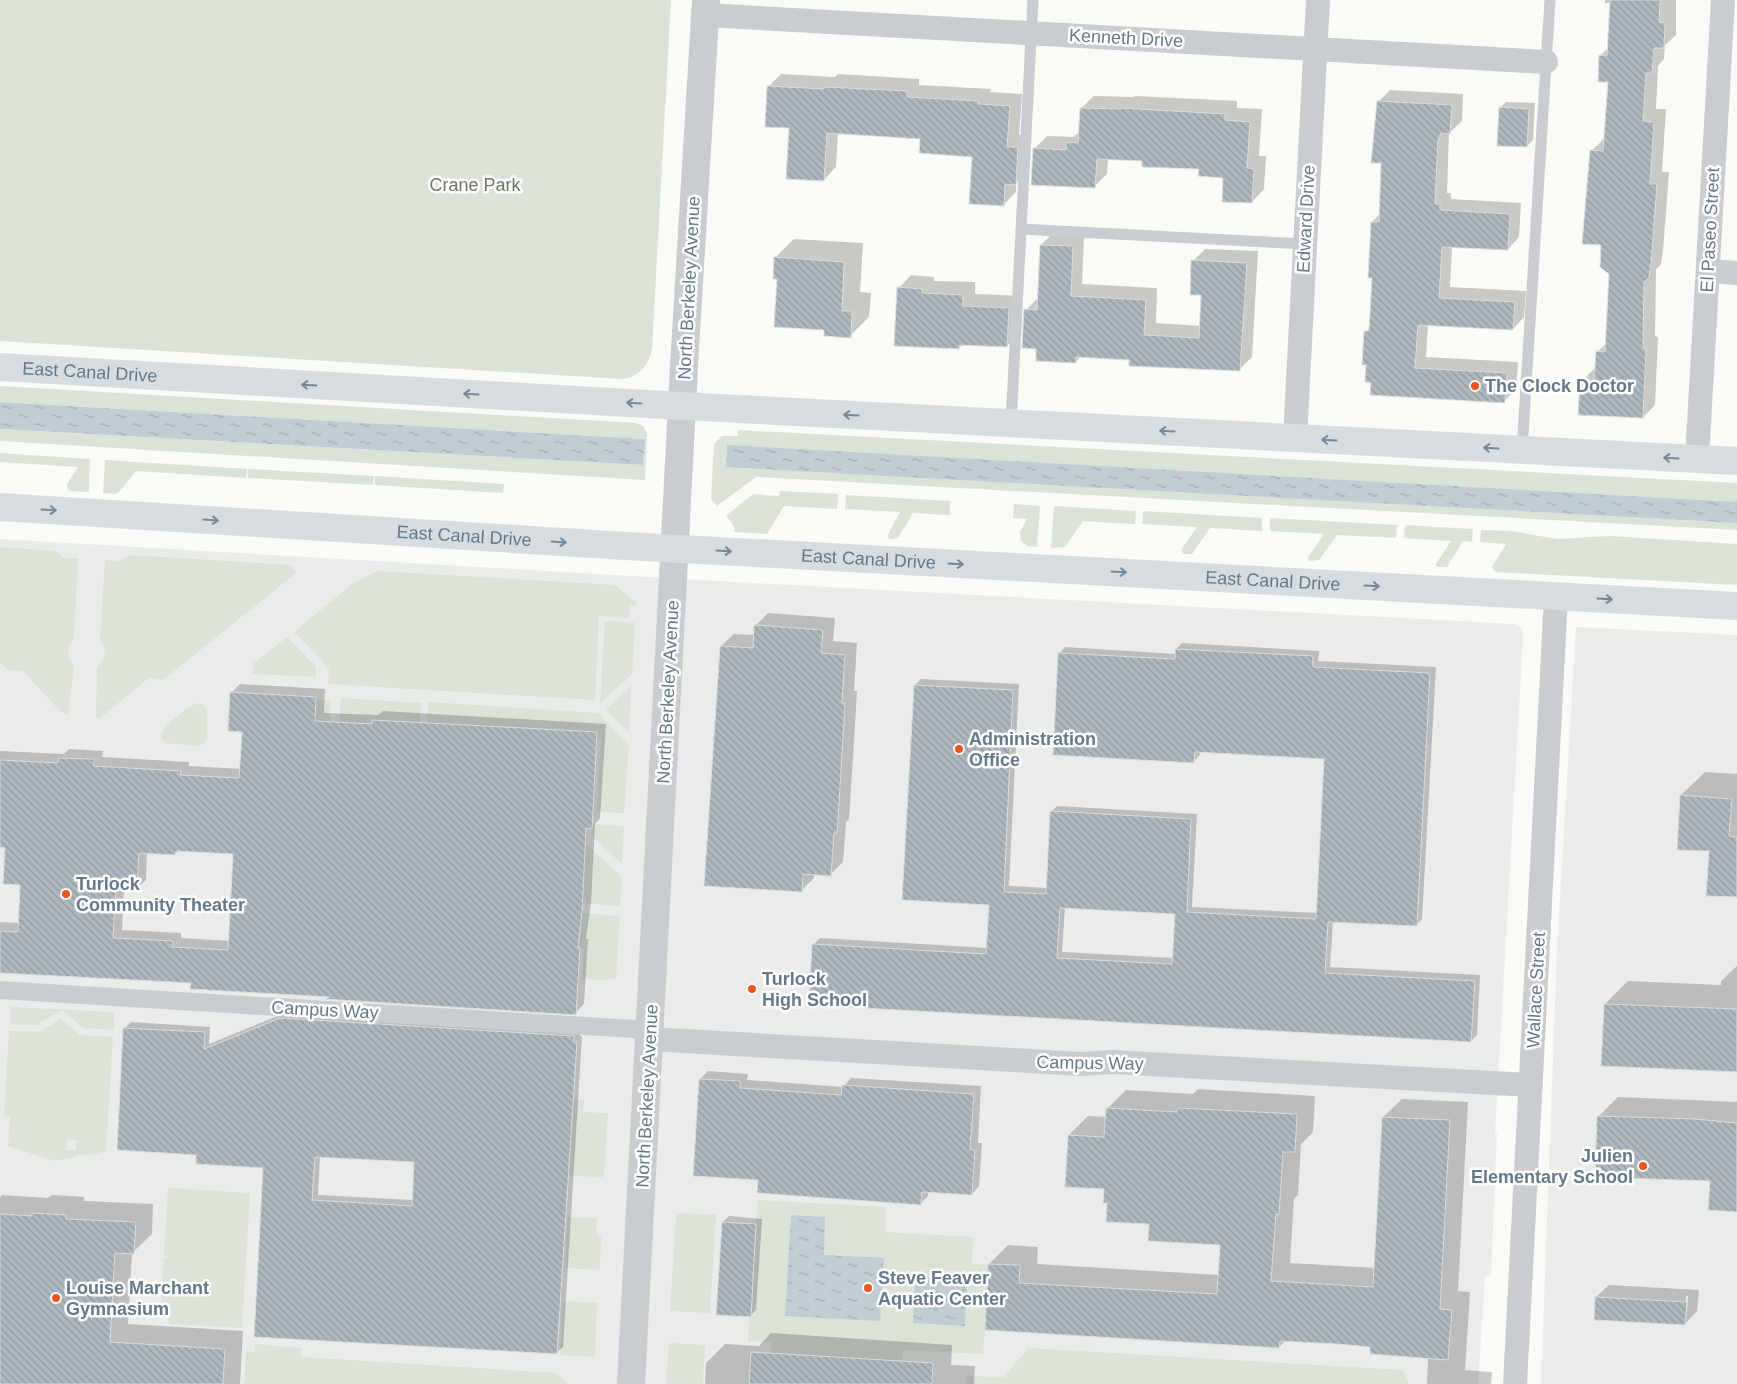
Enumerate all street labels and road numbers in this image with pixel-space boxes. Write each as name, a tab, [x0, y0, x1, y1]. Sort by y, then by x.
street label: Kenneth Drive	[1069, 25, 1183, 51]
street label: Edward Drive	[1293, 165, 1319, 273]
street label: El Paseo Street	[1697, 167, 1723, 293]
street label: North Berkeley Avenue	[674, 196, 704, 380]
street label: East Canal Drive	[22, 358, 158, 386]
street label: East Canal Drive	[396, 522, 532, 550]
street label: East Canal Drive	[800, 545, 936, 573]
street label: East Canal Drive	[1205, 567, 1341, 595]
street label: North Berkeley Avenue	[653, 600, 683, 784]
street label: Wallace Street	[1523, 931, 1549, 1049]
street label: Campus Way	[271, 997, 379, 1023]
street label: North Berkeley Avenue	[632, 1004, 662, 1188]
street label: Campus Way	[1036, 1052, 1144, 1074]

